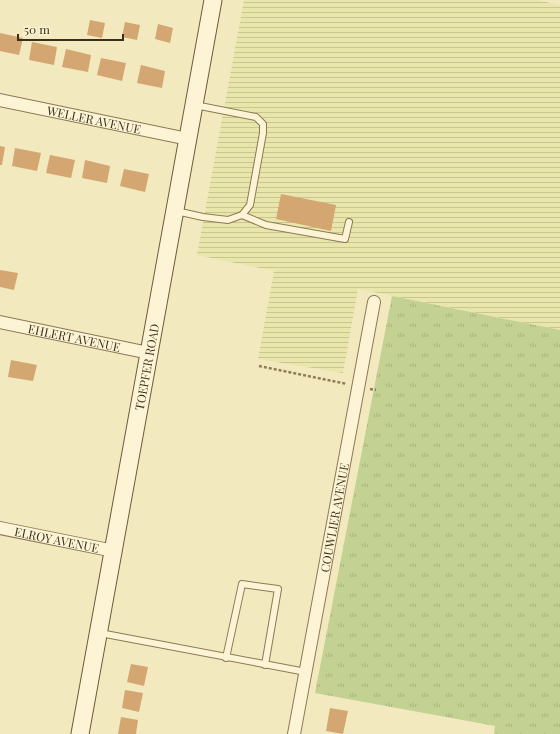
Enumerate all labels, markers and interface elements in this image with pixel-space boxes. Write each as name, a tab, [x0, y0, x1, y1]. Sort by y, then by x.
scale bar	[18, 16, 123, 42]
text: 50 m	[24, 21, 50, 37]
street label: WELLER AVENUE	[45, 102, 142, 137]
street label: EHLERT AVENUE	[27, 320, 122, 355]
street label: TOEPFER ROAD	[131, 322, 162, 412]
street label: COUWLIER AVENUE	[316, 462, 352, 574]
street label: ELROY AVENUE	[13, 523, 101, 556]

